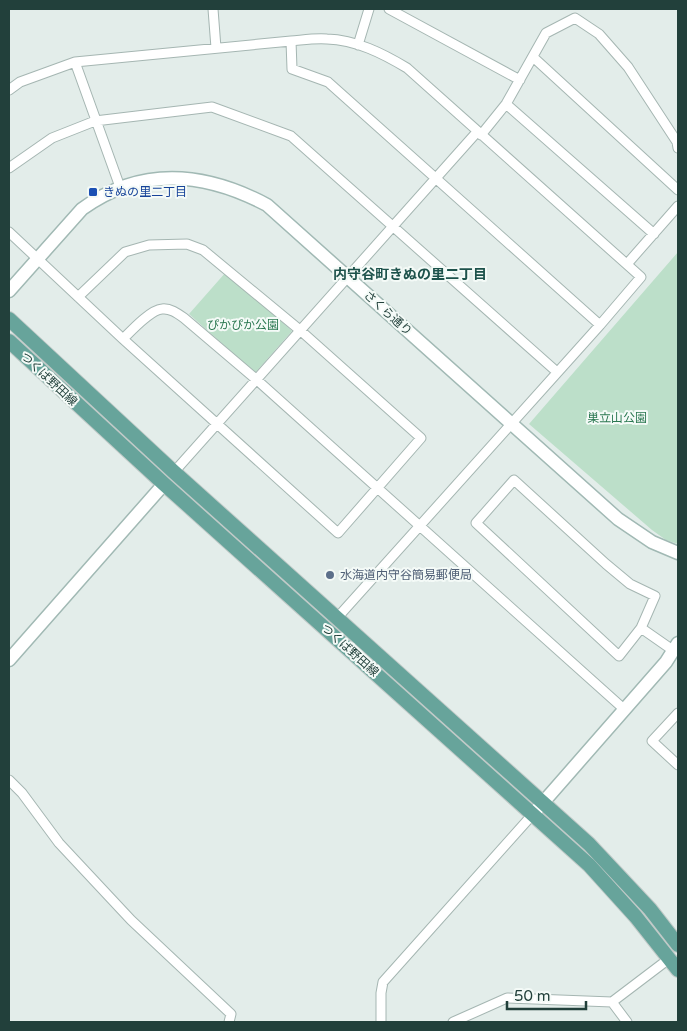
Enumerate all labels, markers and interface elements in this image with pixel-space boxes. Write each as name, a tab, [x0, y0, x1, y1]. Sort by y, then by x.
place label: きぬの里二丁目	[103, 185, 187, 199]
marker: きぬの里二丁目	[87, 186, 99, 198]
district label: 内守谷町きぬの里二丁目	[333, 266, 487, 283]
street label: さくら通り	[361, 288, 415, 338]
park label: ぴかぴか公園	[207, 318, 279, 332]
street label: つくば野田線	[18, 349, 80, 409]
park label: 巣立山公園	[587, 411, 647, 425]
place label: 水海道内守谷簡易郵便局	[340, 568, 472, 582]
marker: 水海道内守谷簡易郵便局	[324, 569, 336, 581]
street label: つくば野田線	[319, 621, 381, 679]
scale bar	[507, 978, 586, 1010]
text: 50 m	[514, 987, 551, 1005]

